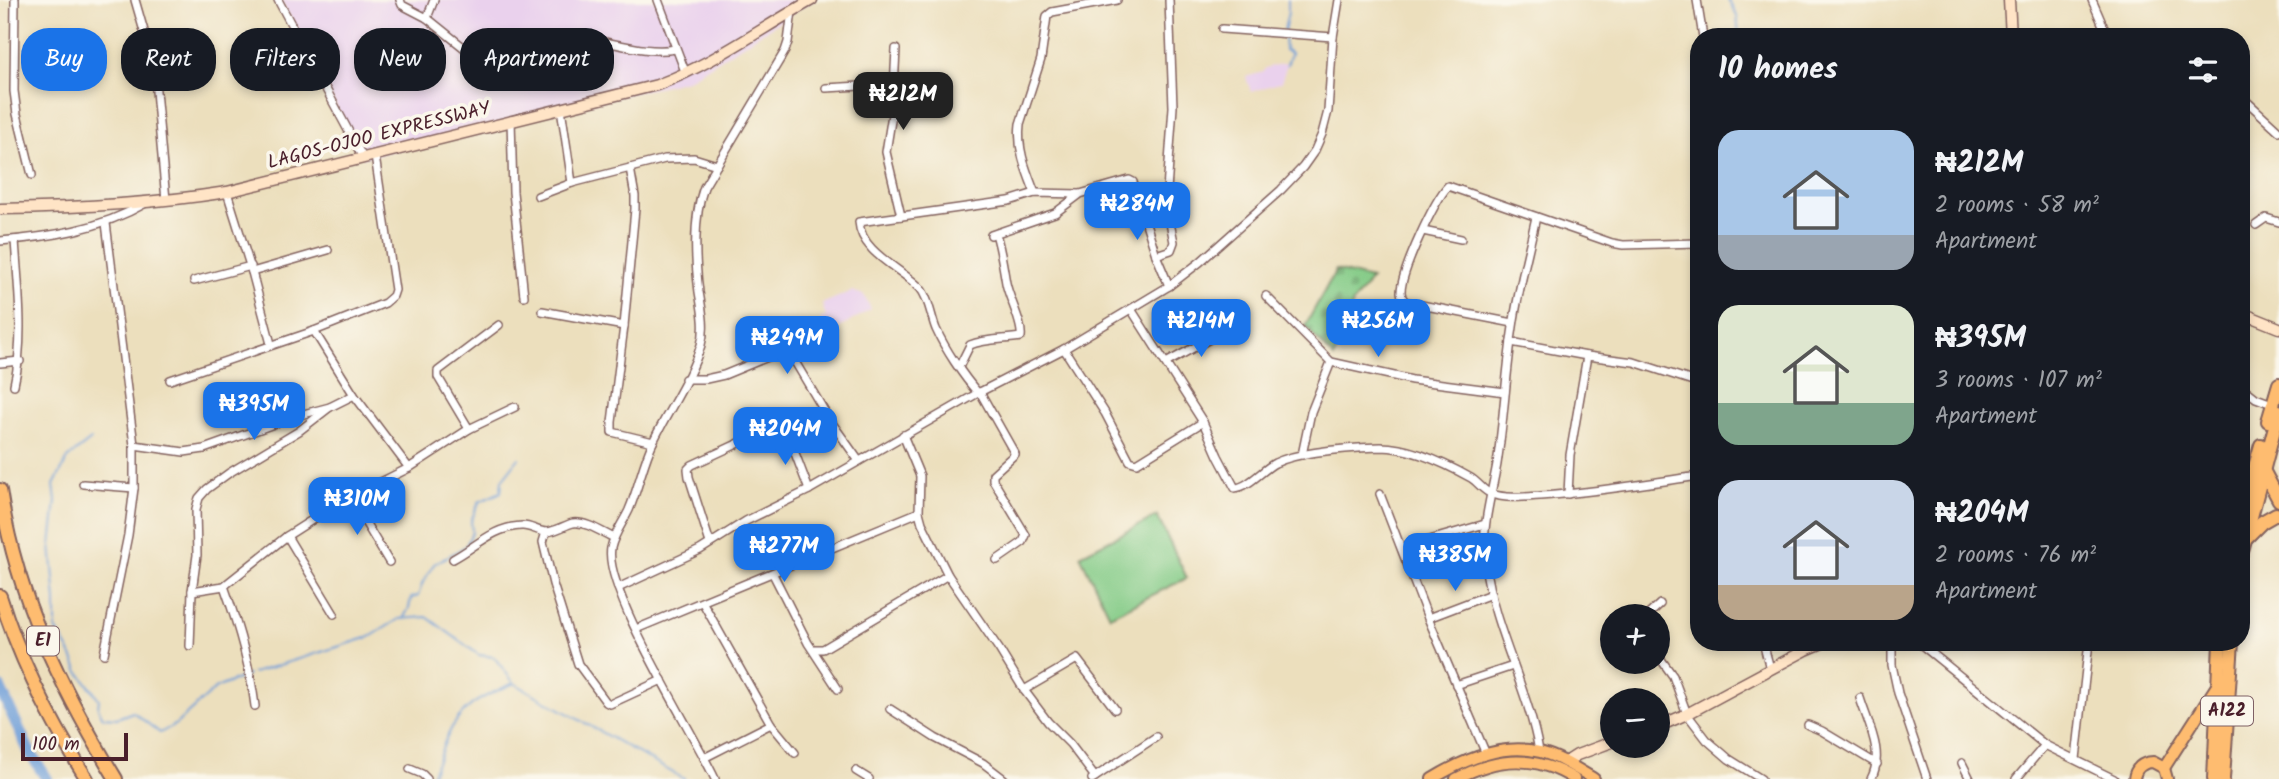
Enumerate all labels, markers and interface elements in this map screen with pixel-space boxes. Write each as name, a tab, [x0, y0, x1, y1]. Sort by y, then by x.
chip: Buy	[21, 28, 107, 91]
chip: Rent	[121, 28, 216, 91]
chip: Filters	[230, 28, 340, 91]
chip: New	[354, 28, 446, 91]
chip: Apartment	[460, 28, 614, 91]
text: 10 homes	[1718, 46, 1838, 94]
icon: filters	[2184, 51, 2222, 89]
pin: ₦212M	[854, 72, 952, 132]
text: ₦212M	[869, 77, 937, 113]
street label: LAGOS-OJOO EXPRESSWAY	[265, 94, 495, 178]
text: ₦212M	[1935, 140, 2023, 188]
icon: home	[1774, 158, 1858, 242]
pin: ₦284M	[1088, 182, 1186, 242]
text: ₦284M	[1100, 187, 1174, 223]
text: 2 rooms · 58 m²	[1935, 188, 2099, 224]
text: Apartment	[1935, 224, 2037, 260]
pin: ₦214M	[1152, 300, 1250, 359]
pin: ₦256M	[1329, 300, 1427, 359]
text: ₦214M	[1168, 304, 1234, 340]
text: ₦256M	[1342, 304, 1414, 340]
text: ₦395M	[1935, 315, 2026, 363]
pin: ₦249M	[738, 316, 836, 376]
text: ₦249M	[751, 321, 823, 357]
icon: home	[1774, 333, 1858, 417]
text: 3 rooms · 107 m²	[1935, 363, 2102, 399]
pin: ₦395M	[205, 382, 303, 442]
text: ₦395M	[219, 387, 289, 423]
text: Apartment	[1935, 399, 2037, 435]
pin: ₦204M	[736, 407, 834, 467]
text: ₦204M	[749, 412, 821, 448]
pin: ₦310M	[308, 477, 406, 537]
text: ₦310M	[324, 482, 390, 518]
text: ₦204M	[1935, 490, 2029, 538]
icon: home	[1774, 508, 1858, 592]
pin: ₦277M	[735, 524, 833, 584]
text: ₦277M	[749, 529, 819, 565]
pin: ₦385M	[1406, 534, 1504, 593]
text: ₦385M	[1419, 538, 1491, 574]
text: 2 rooms · 76 m²	[1935, 538, 2096, 574]
text: Apartment	[1935, 574, 2037, 610]
map controls	[1600, 604, 1670, 758]
button: +	[1600, 604, 1670, 674]
road number: E1	[27, 626, 59, 656]
button: −	[1600, 688, 1670, 758]
road number: A122	[2201, 696, 2253, 726]
scale bar	[21, 730, 128, 762]
text: 100 m	[32, 730, 80, 760]

